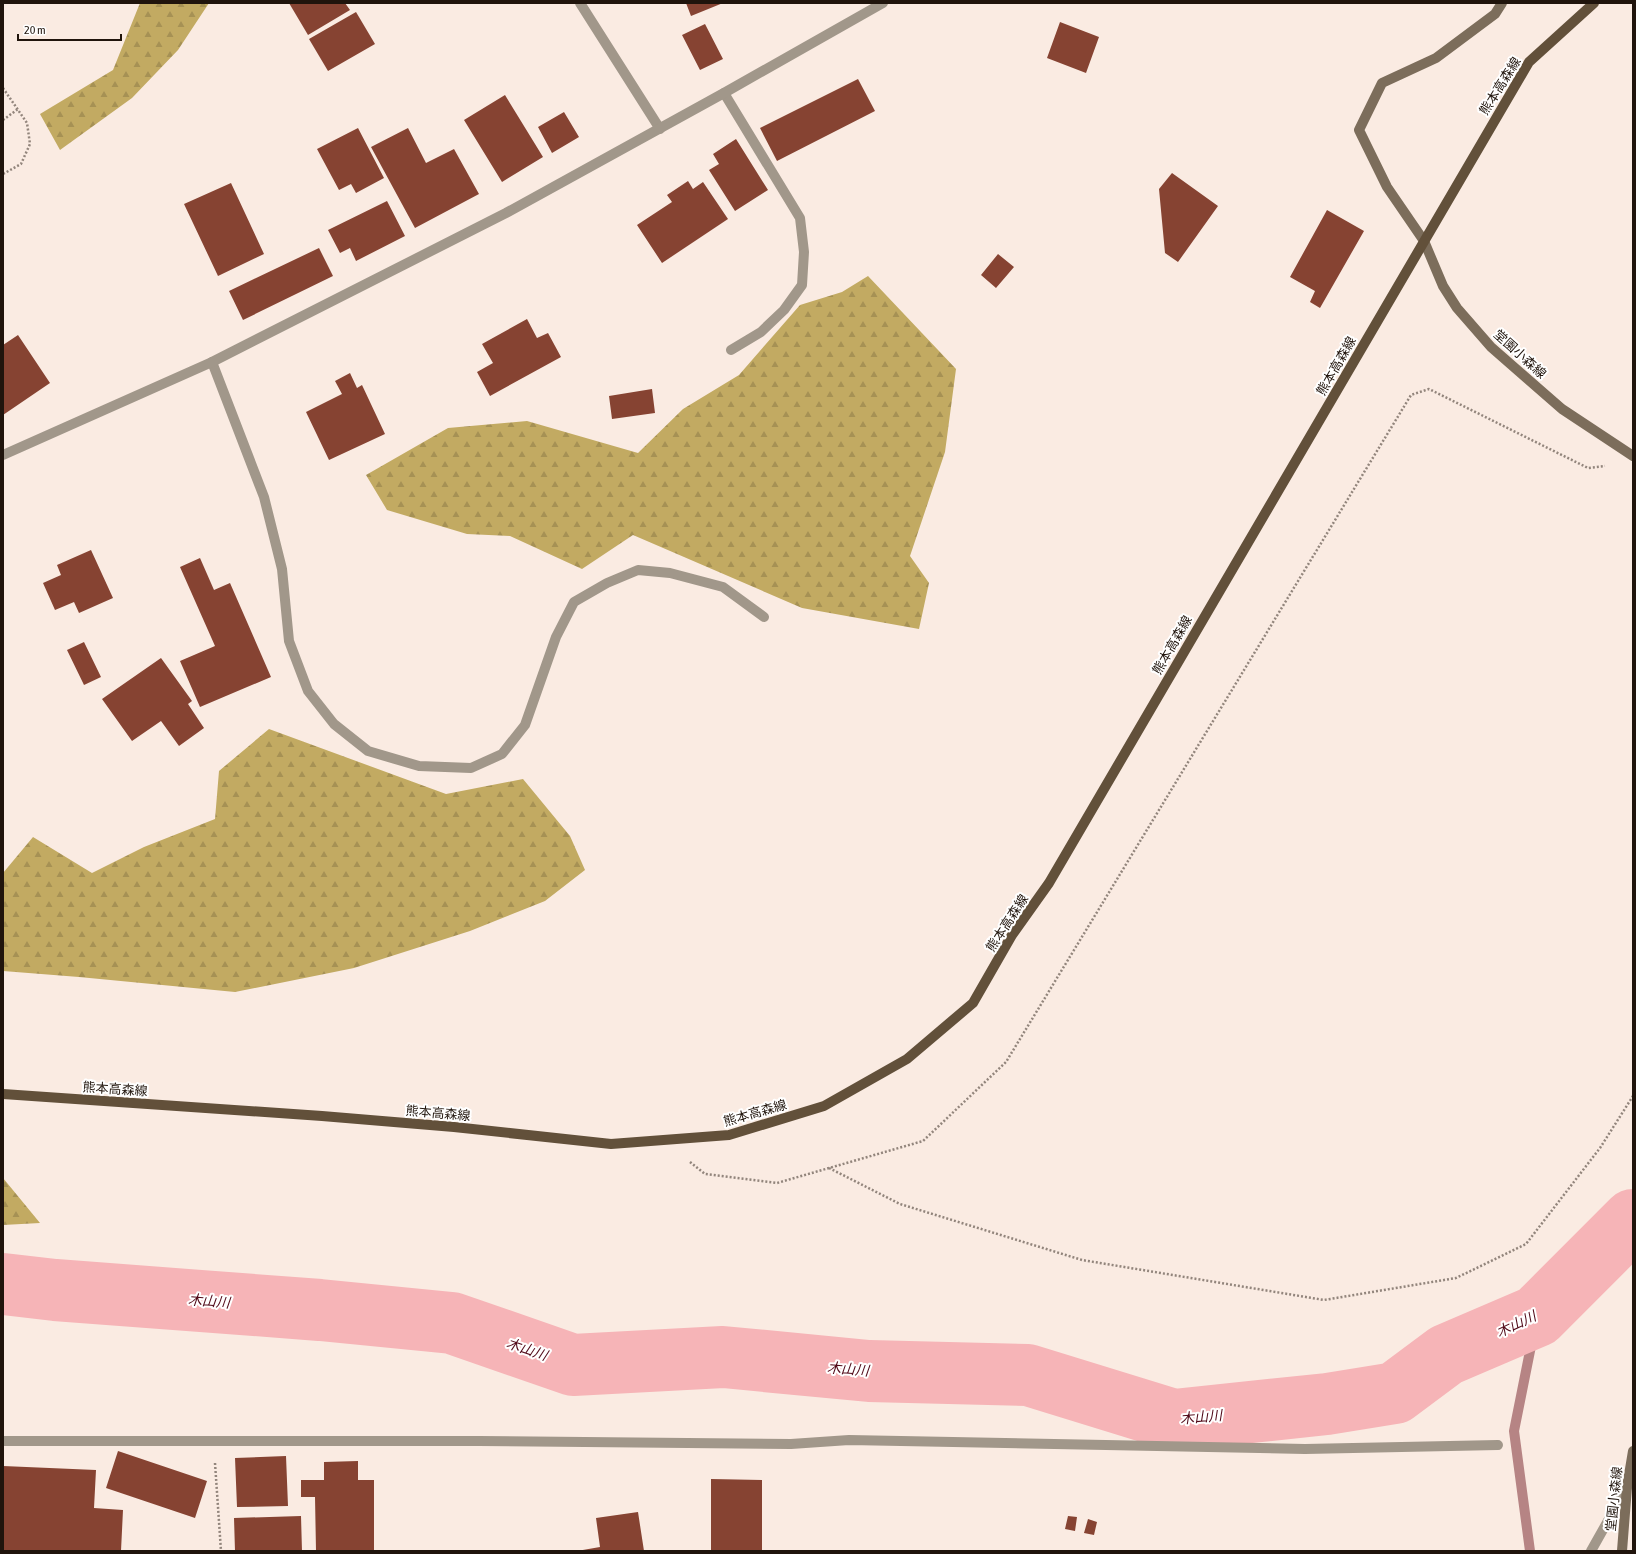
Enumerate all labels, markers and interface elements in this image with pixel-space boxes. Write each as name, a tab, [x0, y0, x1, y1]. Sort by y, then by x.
scale bar	[18, 16, 121, 42]
text: 20 m	[24, 23, 46, 37]
street label: 熊本高森線	[1476, 54, 1524, 118]
street label: 堂園小森線	[1491, 327, 1549, 381]
street label: 熊本高森線	[1313, 334, 1359, 398]
street label: 熊本高森線	[1149, 613, 1195, 677]
street label: 熊本高森線	[983, 892, 1031, 954]
street label: 熊本高森線	[82, 1079, 148, 1099]
street label: 熊本高森線	[722, 1097, 788, 1129]
street label: 熊本高森線	[405, 1103, 471, 1123]
water label: 木山川	[187, 1291, 233, 1311]
water label: 木山川	[1494, 1307, 1540, 1340]
water label: 木山川	[505, 1335, 551, 1364]
water label: 木山川	[826, 1359, 872, 1379]
water label: 木山川	[1179, 1407, 1225, 1427]
street label: 堂園小森線	[1603, 1466, 1625, 1532]

